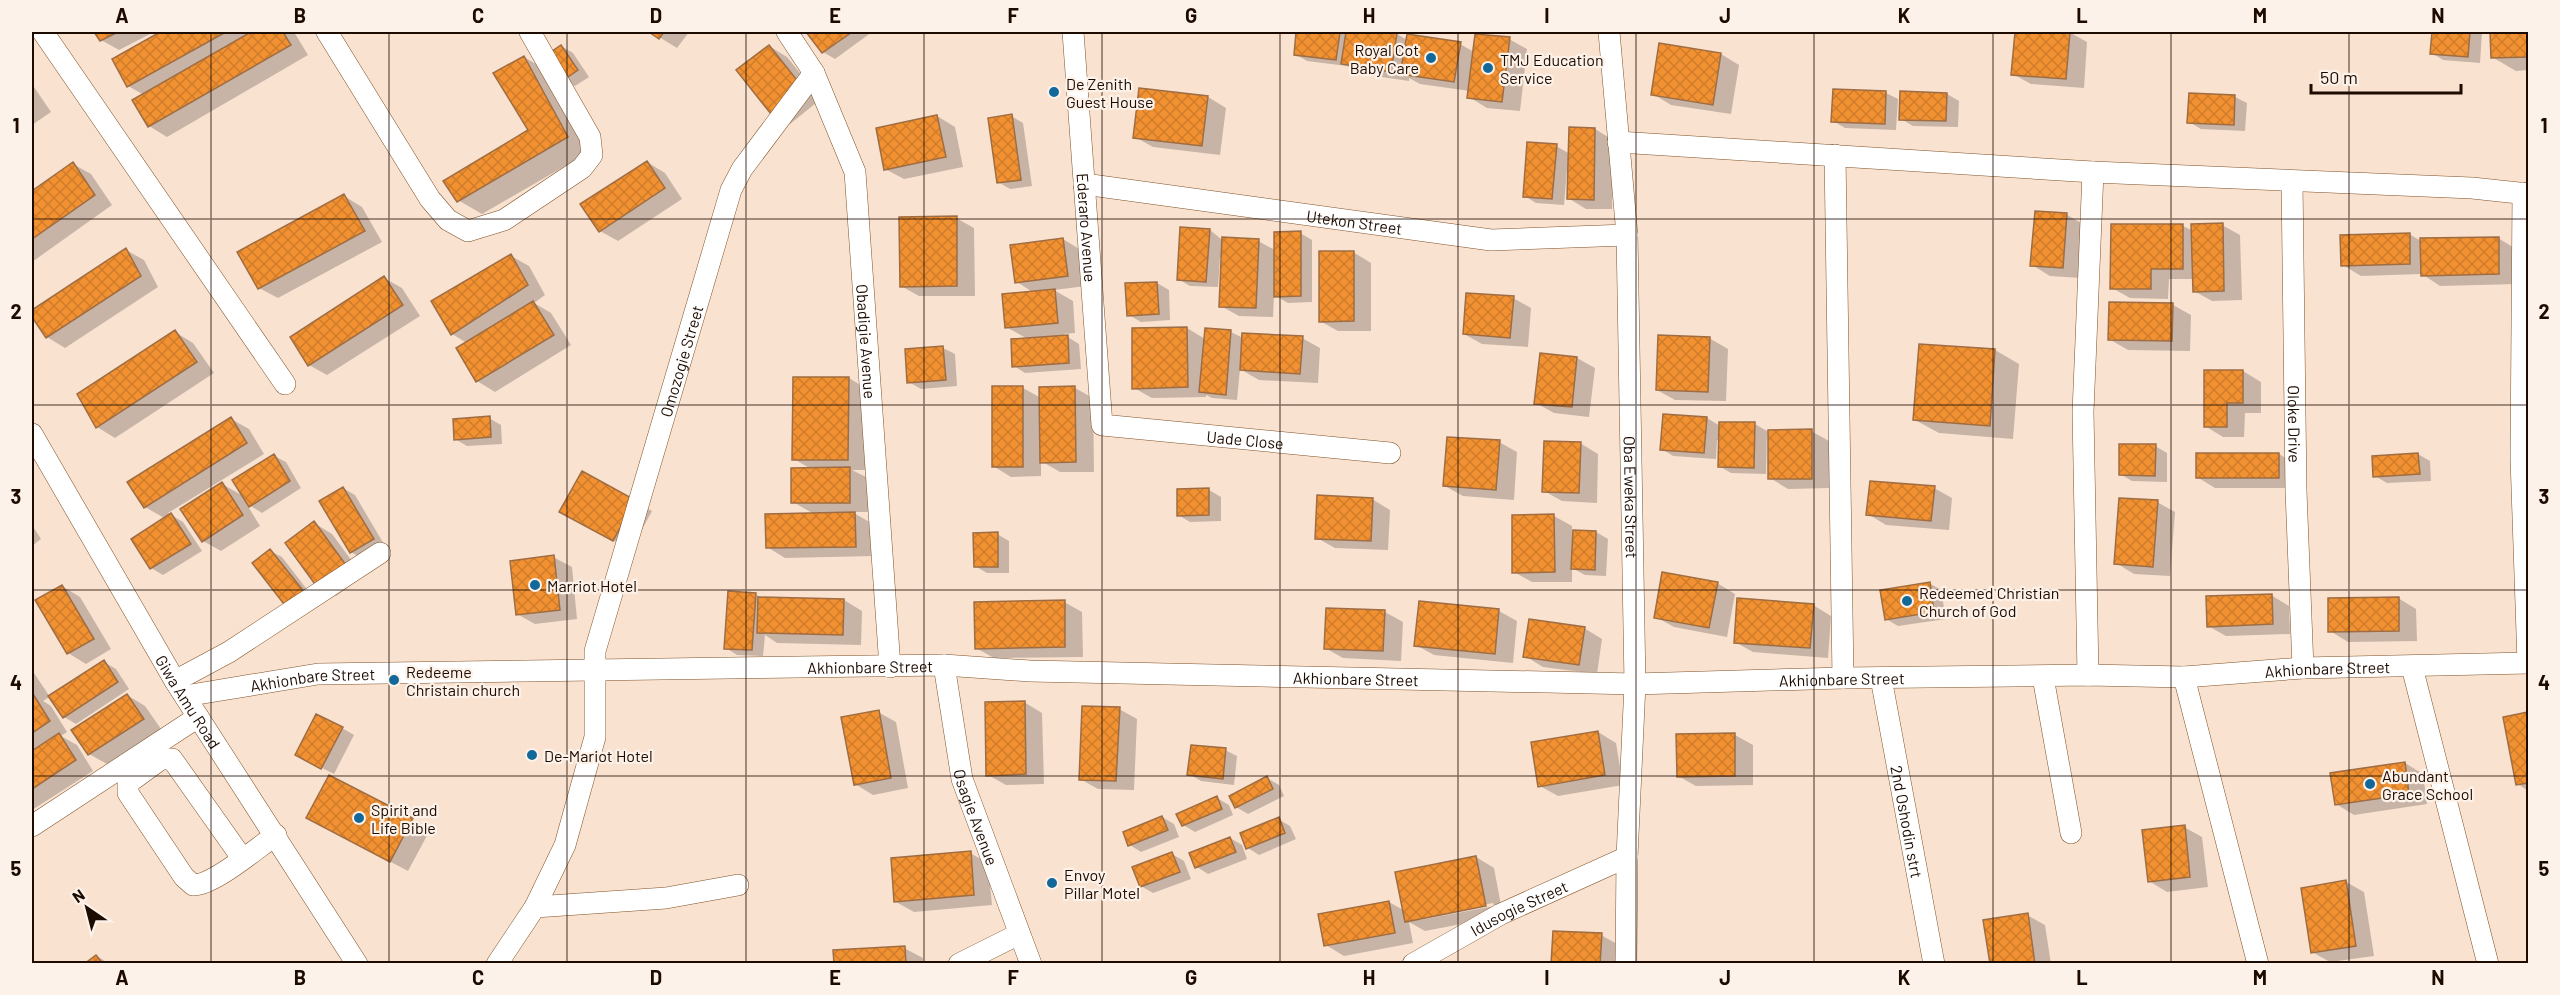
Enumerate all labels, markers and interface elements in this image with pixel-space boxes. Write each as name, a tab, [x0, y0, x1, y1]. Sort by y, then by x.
text: A	[115, 3, 129, 27]
text: B	[294, 3, 306, 27]
text: C	[472, 3, 484, 27]
text: D	[650, 3, 662, 27]
text: E	[829, 3, 841, 27]
text: F	[1007, 3, 1019, 27]
text: G	[1185, 3, 1197, 27]
text: H	[1363, 3, 1375, 27]
text: I	[1544, 3, 1550, 27]
text: J	[1719, 3, 1731, 27]
text: K	[1898, 3, 1911, 27]
text: L	[2076, 3, 2088, 27]
text: M	[2253, 3, 2267, 27]
text: N	[2431, 3, 2445, 27]
place label: Royal Cot Baby Care	[1350, 40, 1419, 77]
place label: TMJ Education Service	[1500, 50, 1604, 87]
marker: Royal Cot Baby Care	[1424, 51, 1438, 65]
scale bar	[2311, 57, 2461, 95]
marker: TMJ Education Service	[1481, 61, 1495, 75]
text: 50 m	[2320, 66, 2358, 88]
place label: De Zenith Guest House	[1066, 74, 1153, 111]
marker: De Zenith Guest House	[1047, 85, 1061, 99]
text: 1	[12, 113, 20, 137]
text: 1	[2540, 113, 2548, 137]
street label: Ederaro Avenue	[1074, 172, 1101, 283]
street label: Utekon Street	[1305, 205, 1404, 237]
street label: Obadigie Avenue	[853, 283, 881, 399]
text: 2	[10, 299, 22, 323]
text: 2	[2538, 299, 2550, 323]
street label: Omozogie Street	[655, 303, 706, 419]
street label: Oloke Drive	[2285, 385, 2305, 463]
street label: Uade Close	[1206, 426, 1285, 452]
street label: Oba Eweka Street	[1621, 436, 1642, 559]
text: 3	[11, 484, 21, 508]
text: 3	[2539, 484, 2549, 508]
place label: Marriot Hotel	[547, 576, 637, 595]
marker: Marriot Hotel	[528, 578, 542, 592]
place label: Redeemed Christian Church of God	[1919, 583, 2059, 620]
marker: Redeemed Christian Church of God	[1900, 594, 1914, 608]
street label: Giwa Amu Road	[152, 651, 225, 752]
street label: Akhionbare Street	[807, 656, 933, 676]
street label: Akhionbare Street	[2264, 657, 2390, 680]
place label: Redeeme Christain church	[406, 662, 520, 699]
street label: Akhionbare Street	[249, 664, 375, 695]
street label: Akhionbare Street	[1293, 667, 1419, 689]
street label: Akhionbare Street	[1778, 668, 1905, 689]
text: 4	[10, 670, 22, 694]
text: 4	[2538, 670, 2550, 694]
marker: Redeeme Christain church	[387, 673, 401, 687]
place label: De-Mariot Hotel	[544, 746, 653, 765]
marker: De-Mariot Hotel	[525, 748, 539, 762]
street label: 2nd Oshodin strt	[1888, 764, 1927, 879]
place label: Abundant Grace School	[2382, 766, 2473, 803]
street label: Osagie Avenue	[951, 768, 1003, 868]
marker: Abundant Grace School	[2363, 777, 2377, 791]
place label: Spirit and Life Bible	[371, 800, 438, 837]
marker: Spirit and Life Bible	[352, 811, 366, 825]
text: 5	[11, 856, 22, 880]
text: 5	[2539, 856, 2550, 880]
place label: Envoy Pillar Motel	[1064, 865, 1140, 902]
marker: Envoy Pillar Motel	[1045, 876, 1059, 890]
street label: Idusogie Street	[1467, 876, 1570, 939]
north arrow	[57, 878, 117, 938]
text: N	[68, 884, 88, 906]
text: A	[115, 965, 129, 989]
text: B	[294, 965, 306, 989]
text: C	[472, 965, 484, 989]
text: D	[650, 965, 662, 989]
text: E	[829, 965, 841, 989]
text: F	[1007, 965, 1019, 989]
text: G	[1185, 965, 1197, 989]
text: H	[1363, 965, 1375, 989]
text: I	[1544, 965, 1550, 989]
text: J	[1719, 965, 1731, 989]
text: K	[1898, 965, 1911, 989]
text: L	[2076, 965, 2088, 989]
text: M	[2253, 965, 2267, 989]
text: N	[2431, 965, 2445, 989]

